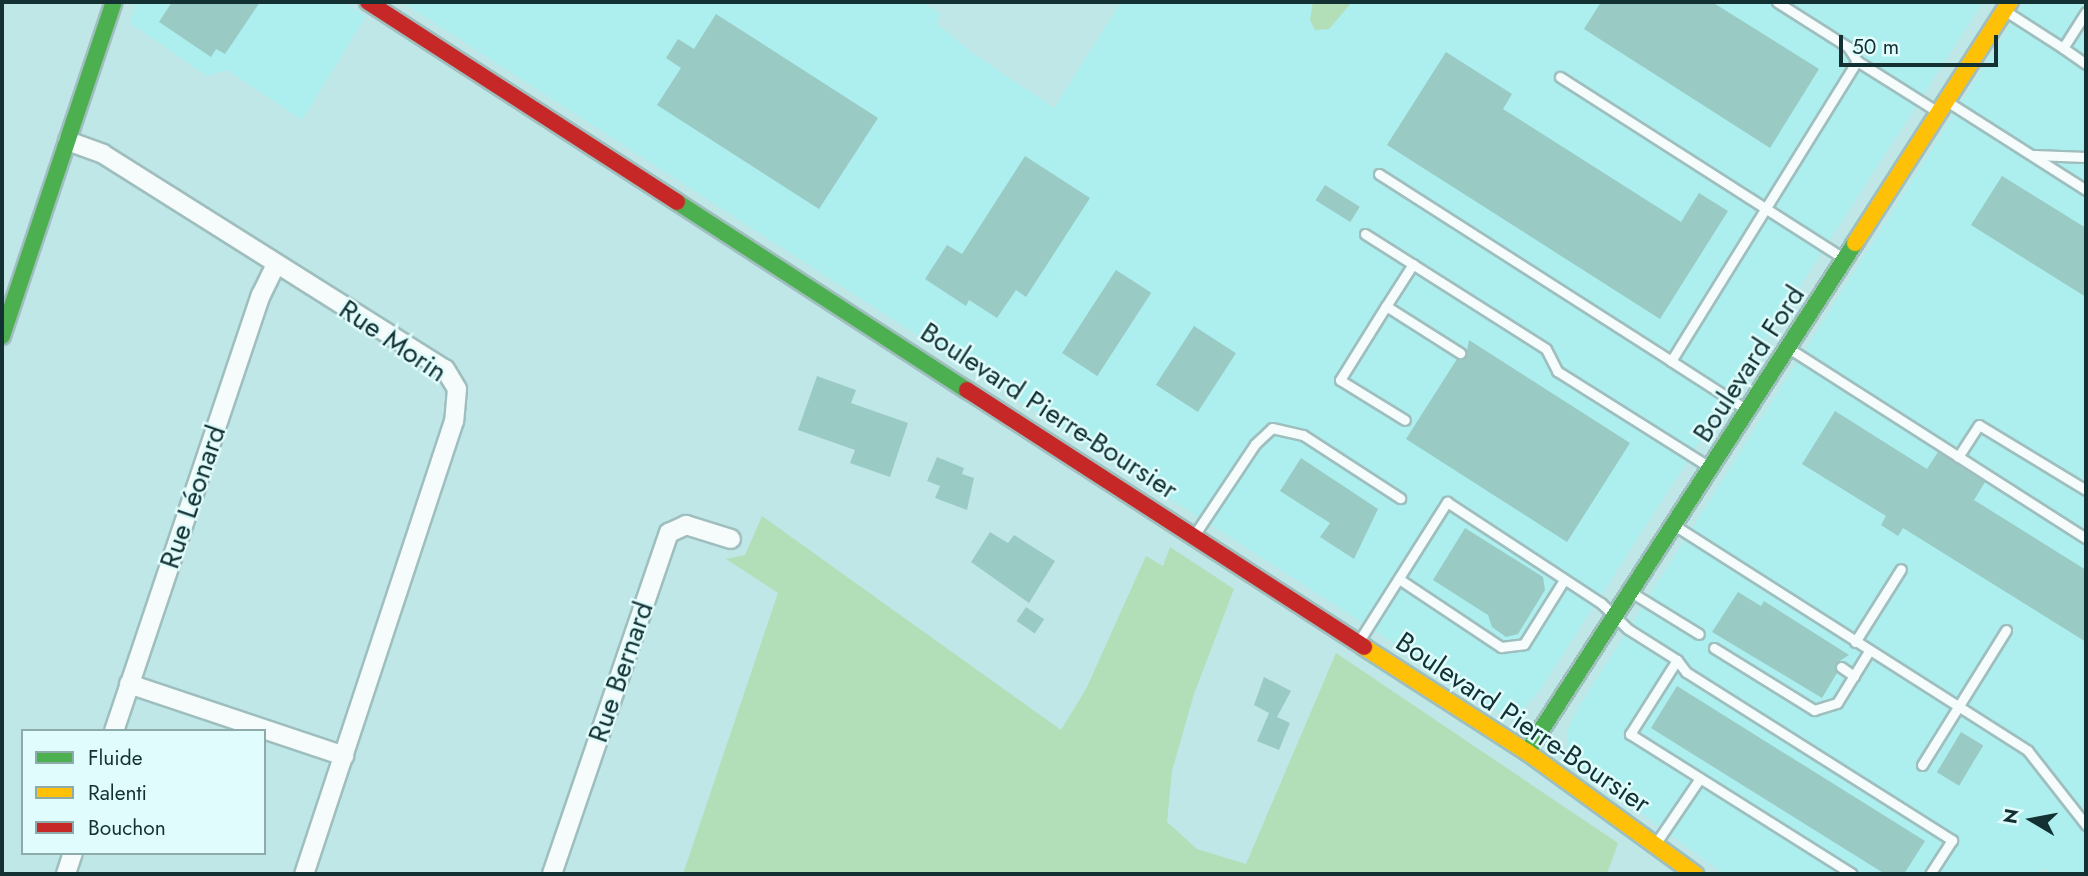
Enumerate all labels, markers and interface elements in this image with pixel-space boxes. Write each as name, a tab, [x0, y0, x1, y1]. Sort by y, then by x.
scale bar	[1843, 21, 2002, 65]
text: 50 m	[1852, 32, 1899, 62]
street label: Boulevard Ford	[1686, 279, 1812, 449]
street label: Rue Morin	[333, 293, 453, 389]
street label: Boulevard Pierre-Boursier	[914, 315, 1184, 507]
street label: Rue Léonard	[153, 421, 233, 573]
street label: Rue Bernard	[581, 597, 661, 747]
street label: Boulevard Pierre-Boursier	[1389, 625, 1657, 821]
legend	[21, 729, 266, 855]
text: Fluide	[88, 743, 143, 773]
text: Ralenti	[88, 778, 147, 808]
north arrow	[1997, 785, 2067, 855]
text: N	[1996, 806, 2025, 826]
text: Bouchon	[88, 813, 166, 843]

